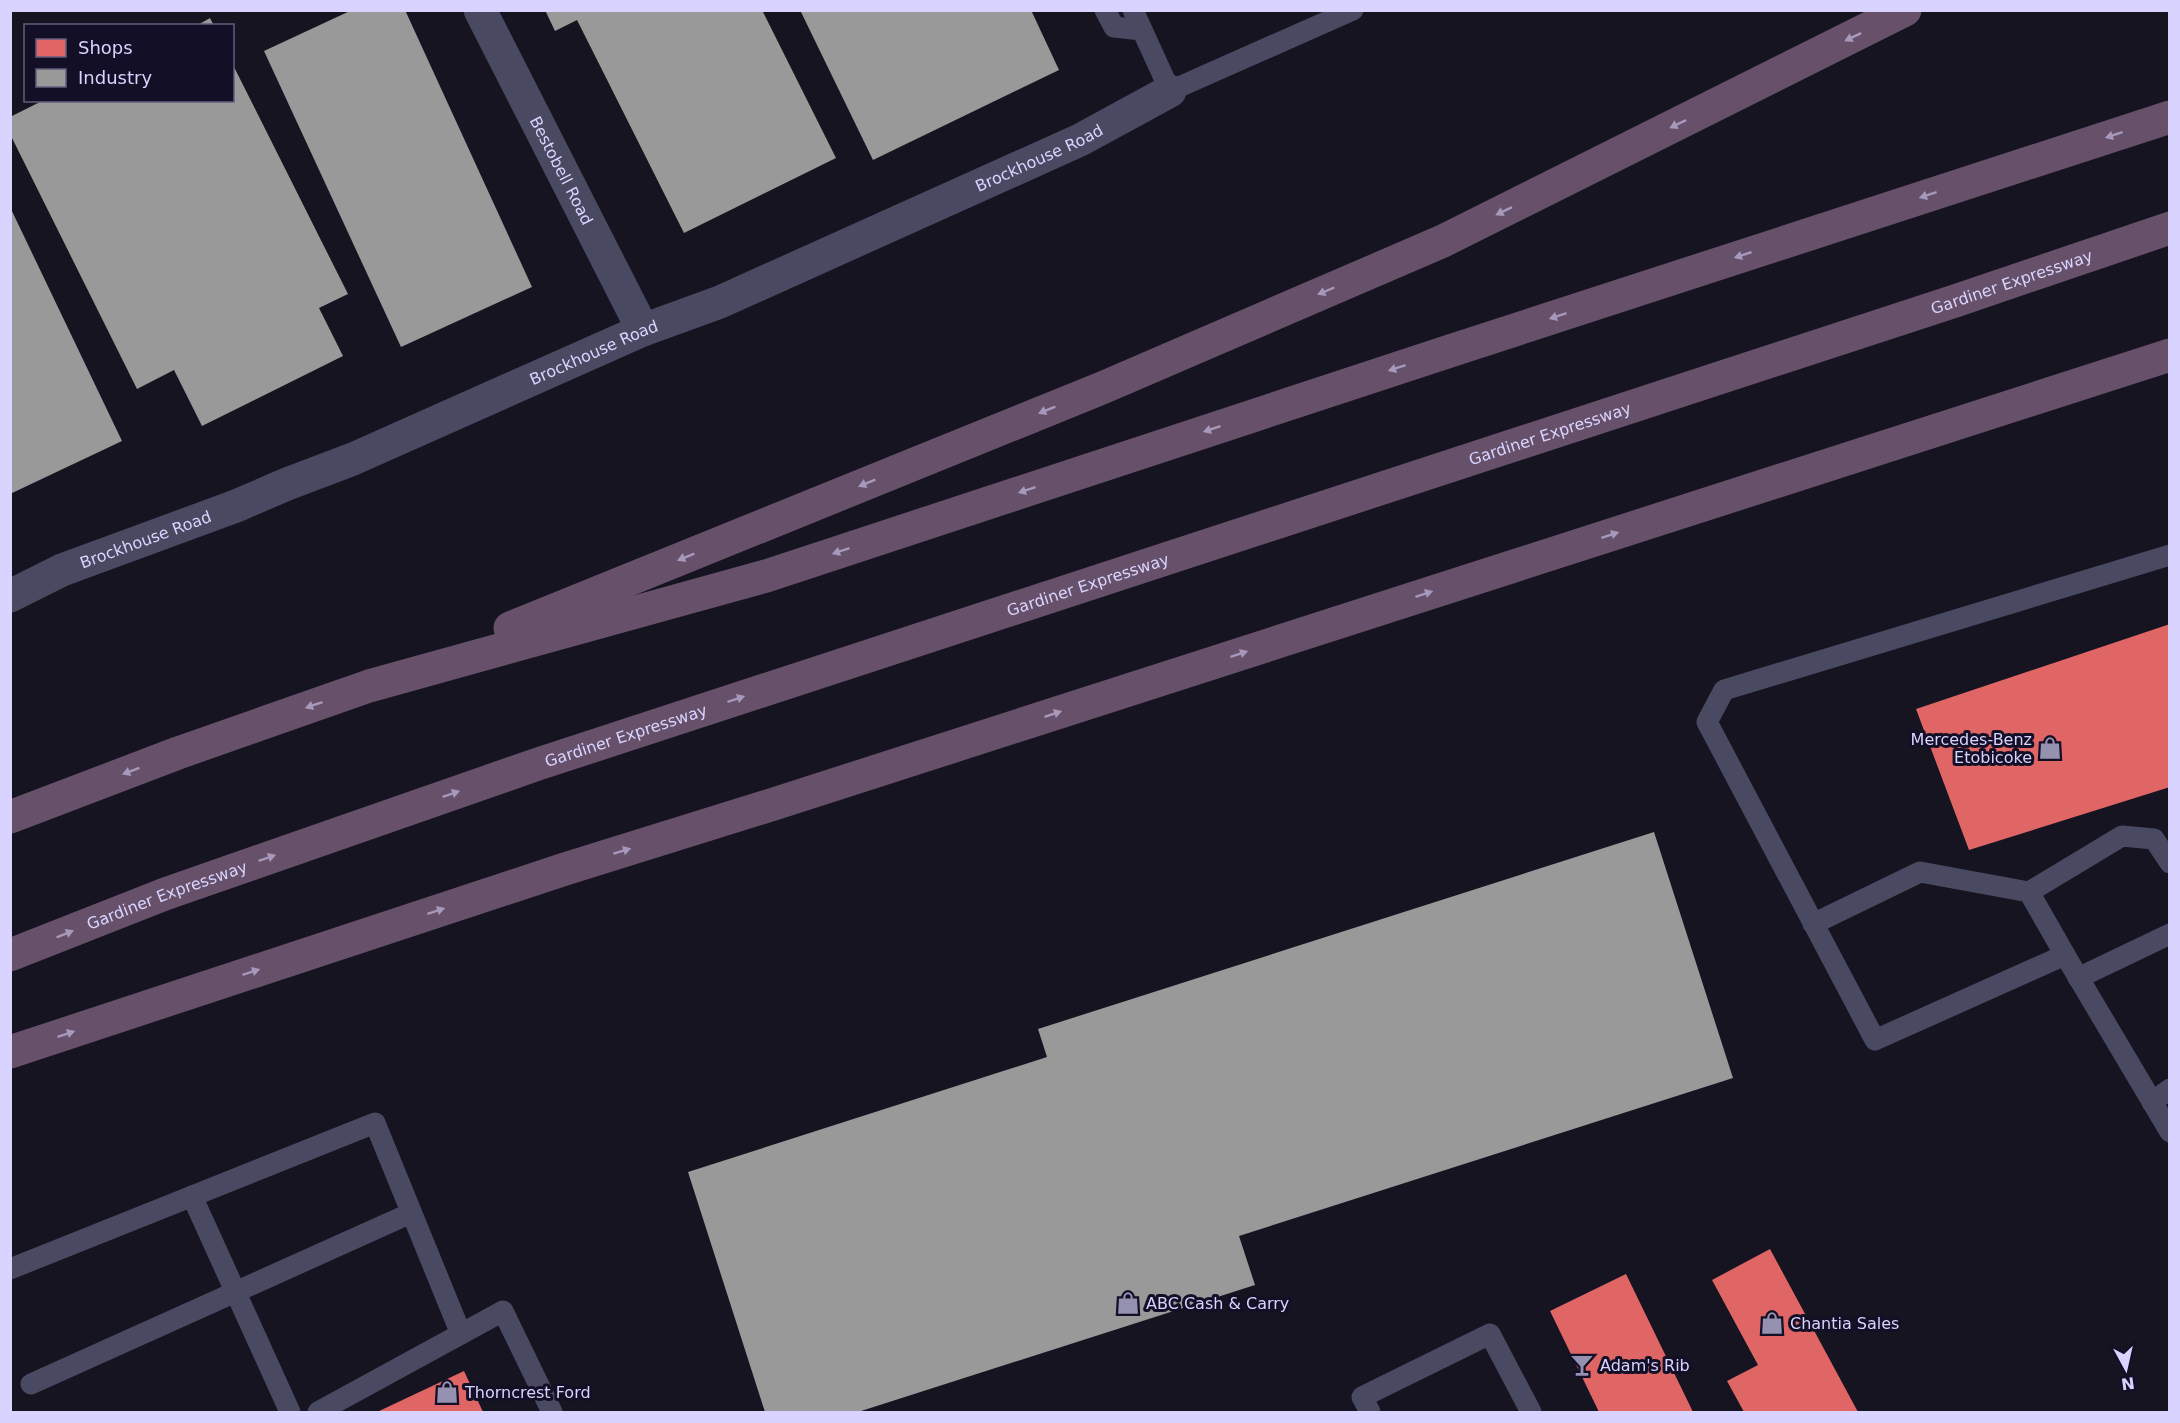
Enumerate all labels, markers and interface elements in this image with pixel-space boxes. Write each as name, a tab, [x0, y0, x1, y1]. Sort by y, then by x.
legend	[24, 24, 234, 102]
one-way arrow	[1844, 31, 1862, 41]
text: Shops	[78, 37, 133, 58]
text: Industry	[78, 67, 152, 88]
street label: Bestobell Road	[526, 113, 597, 228]
one-way arrow	[1670, 119, 1687, 128]
street label: Brockhouse Road	[972, 120, 1106, 195]
one-way arrow	[2105, 131, 2123, 140]
one-way arrow	[1919, 191, 1937, 200]
one-way arrow	[1495, 205, 1513, 215]
street label: Gardiner Expressway	[1928, 246, 2095, 318]
one-way arrow	[1734, 251, 1752, 261]
one-way arrow	[1318, 286, 1335, 295]
one-way arrow	[1549, 311, 1567, 321]
street label: Brockhouse Road	[526, 316, 661, 389]
one-way arrow	[1388, 364, 1406, 373]
street label: Gardiner Expressway	[1466, 398, 1633, 469]
one-way arrow	[1038, 405, 1056, 415]
one-way arrow	[1203, 425, 1221, 434]
one-way arrow	[857, 478, 875, 488]
one-way arrow	[1018, 486, 1036, 496]
street label: Brockhouse Road	[77, 506, 214, 572]
one-way arrow	[1601, 529, 1619, 539]
one-way arrow	[832, 547, 850, 557]
street label: Gardiner Expressway	[1004, 549, 1171, 620]
one-way arrow	[677, 553, 695, 562]
one-way arrow	[1415, 589, 1433, 598]
one-way arrow	[1230, 649, 1248, 658]
one-way arrow	[727, 694, 745, 703]
street label: Gardiner Expressway	[542, 700, 709, 771]
one-way arrow	[305, 701, 323, 711]
one-way arrow	[1044, 708, 1062, 718]
place label: Mercedes-Benz Etobicoke	[1911, 730, 2032, 767]
shop icon: Mercedes-Benz Etobicoke	[2037, 735, 2063, 761]
one-way arrow	[122, 767, 140, 776]
one-way arrow	[442, 789, 460, 799]
one-way arrow	[613, 846, 631, 855]
one-way arrow	[258, 853, 276, 863]
street label: Gardiner Expressway	[84, 857, 250, 933]
one-way arrow	[427, 906, 445, 915]
one-way arrow	[56, 929, 74, 938]
one-way arrow	[242, 967, 260, 977]
one-way arrow	[57, 1028, 75, 1038]
shop icon: ABC Cash & Carry	[1115, 1290, 1141, 1316]
place label: ABC Cash & Carry	[1146, 1294, 1289, 1313]
shop icon: Chantia Sales	[1759, 1310, 1785, 1336]
place label: Chantia Sales	[1790, 1314, 1899, 1333]
north arrow	[2096, 1339, 2156, 1399]
bar icon: Adam's Rib	[1569, 1352, 1595, 1378]
place label: Adam's Rib	[1600, 1356, 1690, 1375]
text: N	[2120, 1373, 2136, 1394]
shop icon: Thorncrest Ford	[434, 1379, 460, 1405]
place label: Thorncrest Ford	[464, 1383, 591, 1402]

